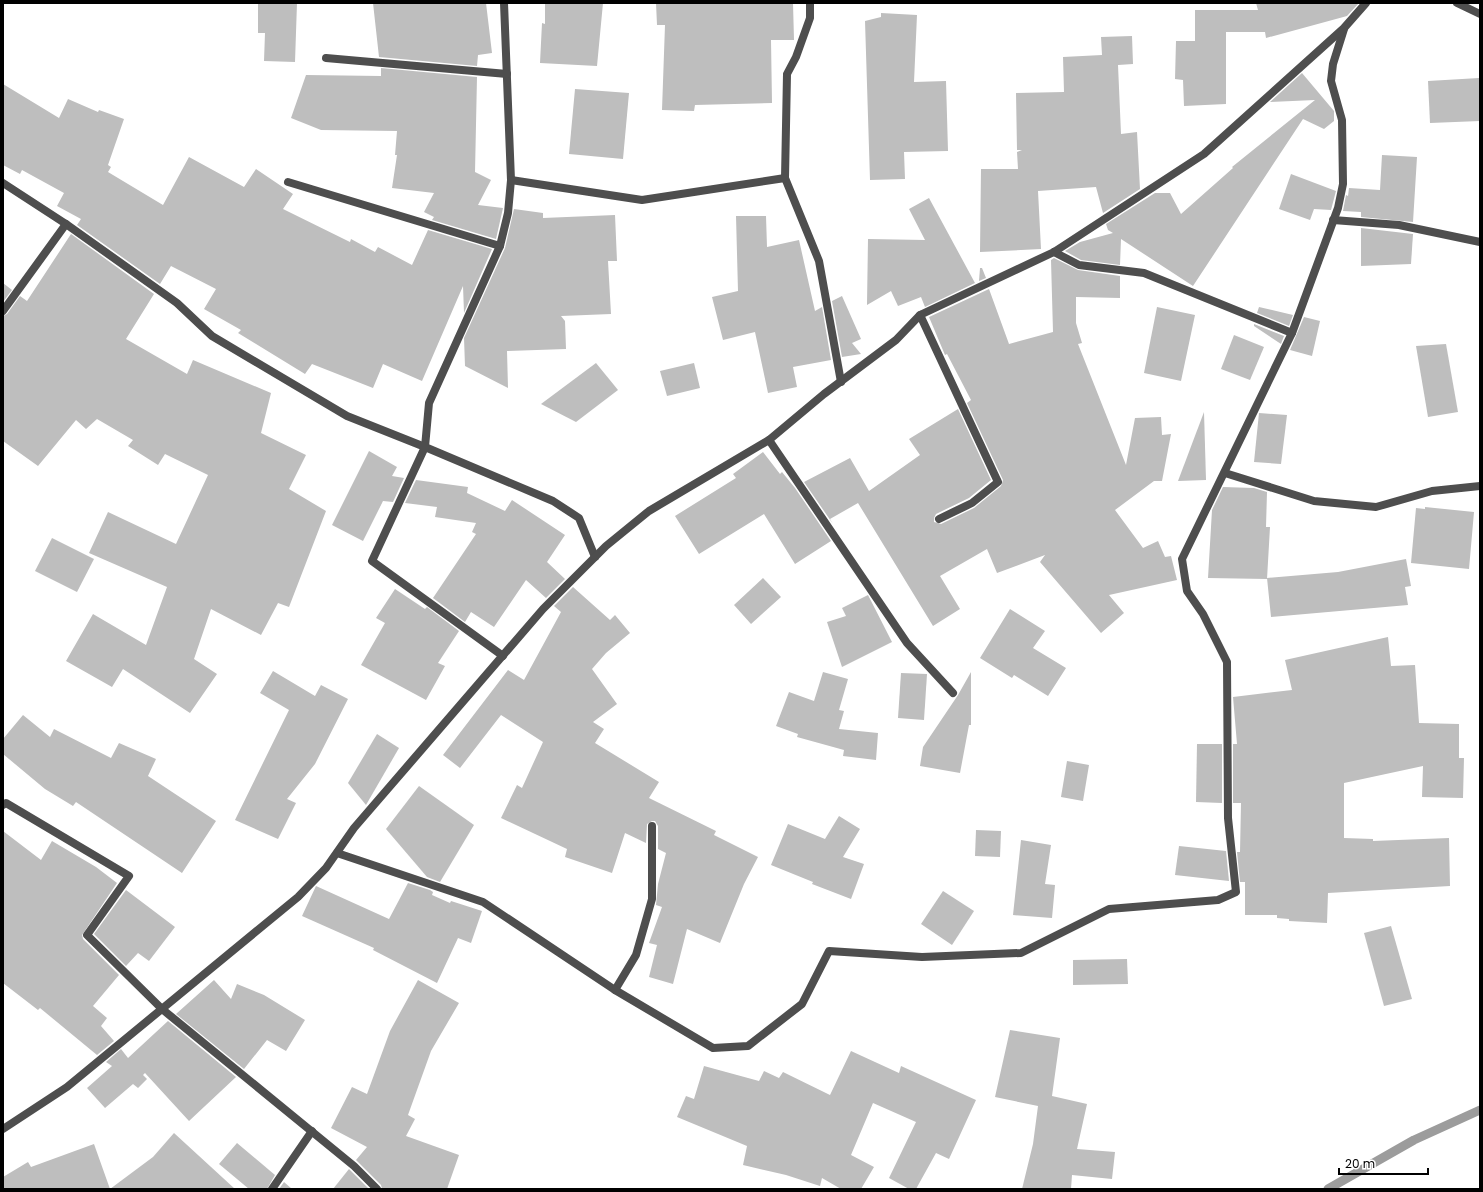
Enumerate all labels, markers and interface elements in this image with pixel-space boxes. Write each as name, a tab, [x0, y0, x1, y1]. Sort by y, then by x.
scale bar	[1339, 1150, 1428, 1176]
text: 20 m	[1345, 1155, 1375, 1172]

